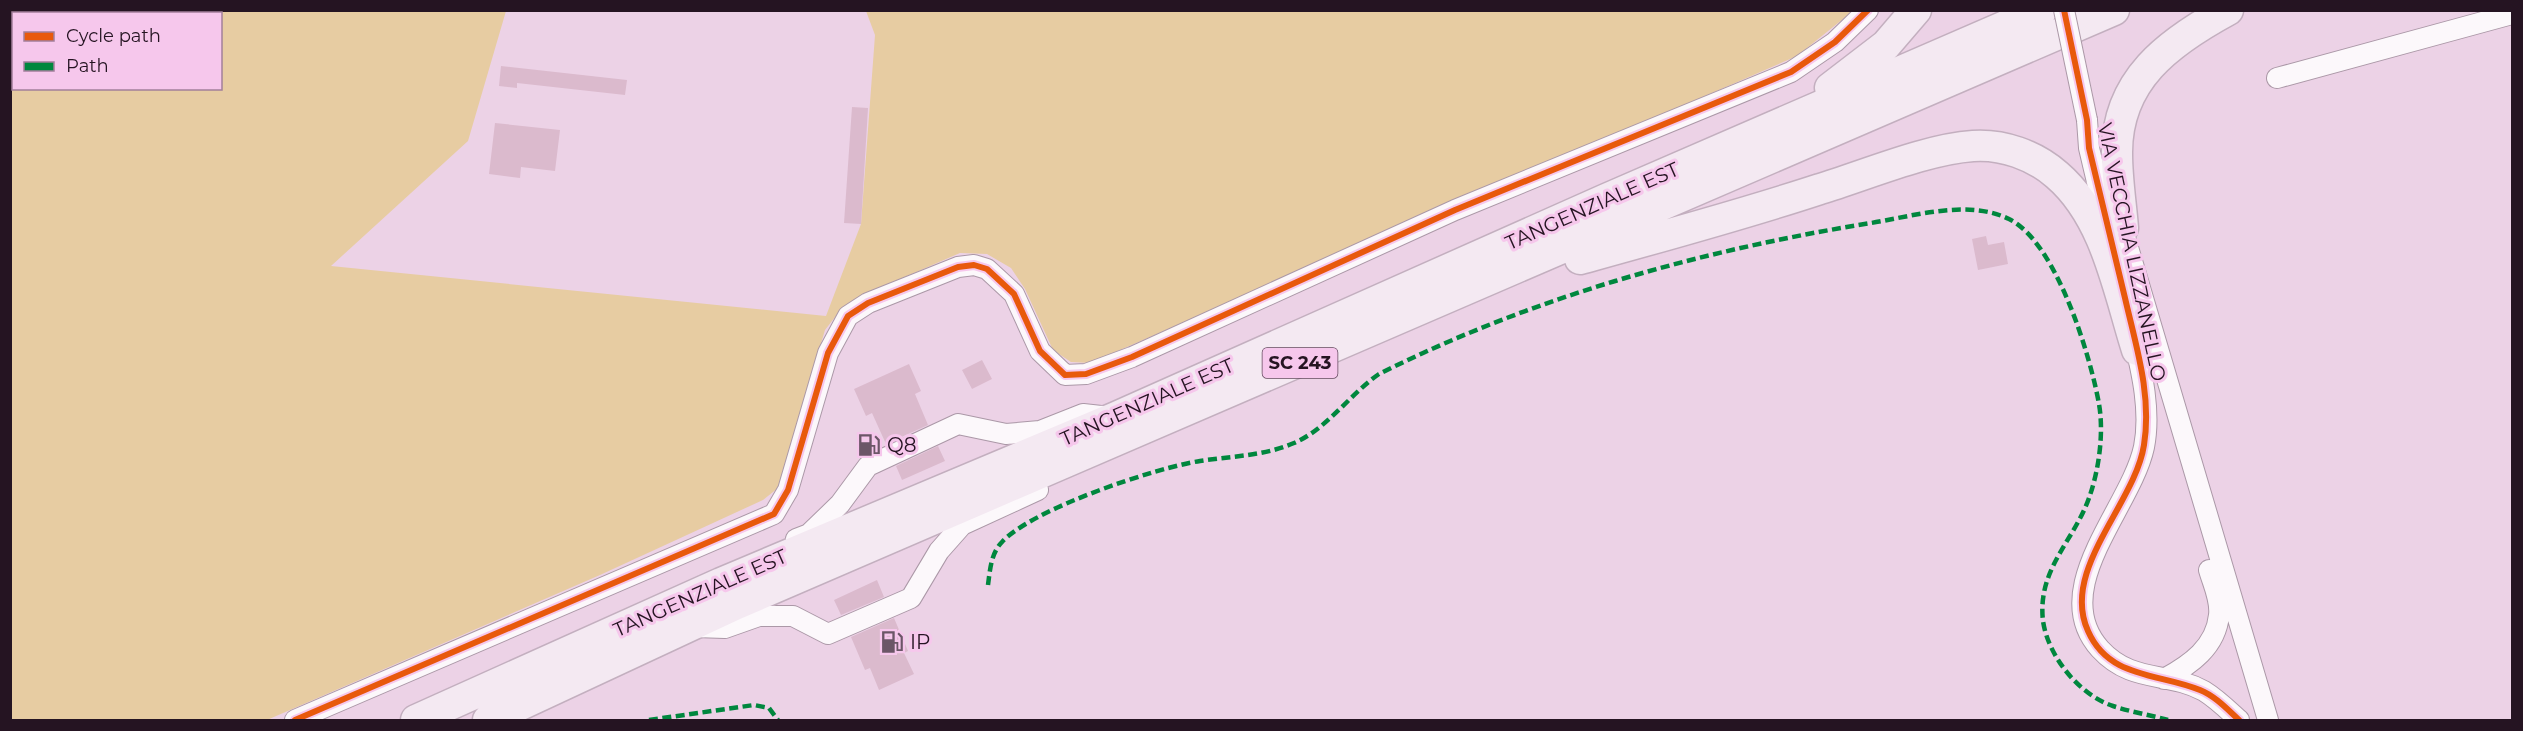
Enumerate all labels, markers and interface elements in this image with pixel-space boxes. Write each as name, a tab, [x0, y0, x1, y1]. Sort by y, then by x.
legend	[12, 12, 222, 90]
text: Cycle path	[66, 25, 161, 47]
text: Path	[66, 55, 109, 77]
street label: VIA VECCHIA LIZZANELLO	[2093, 121, 2171, 383]
street label: TANGENZIALE EST	[1502, 157, 1683, 255]
road number: SC 243	[1262, 348, 1338, 378]
street label: TANGENZIALE EST	[1057, 353, 1238, 451]
fuel station icon: Q8	[856, 432, 882, 458]
place label: Q8	[887, 433, 917, 457]
street label: TANGENZIALE EST	[610, 544, 791, 642]
fuel station icon: IP	[879, 629, 905, 655]
place label: IP	[910, 630, 930, 654]

